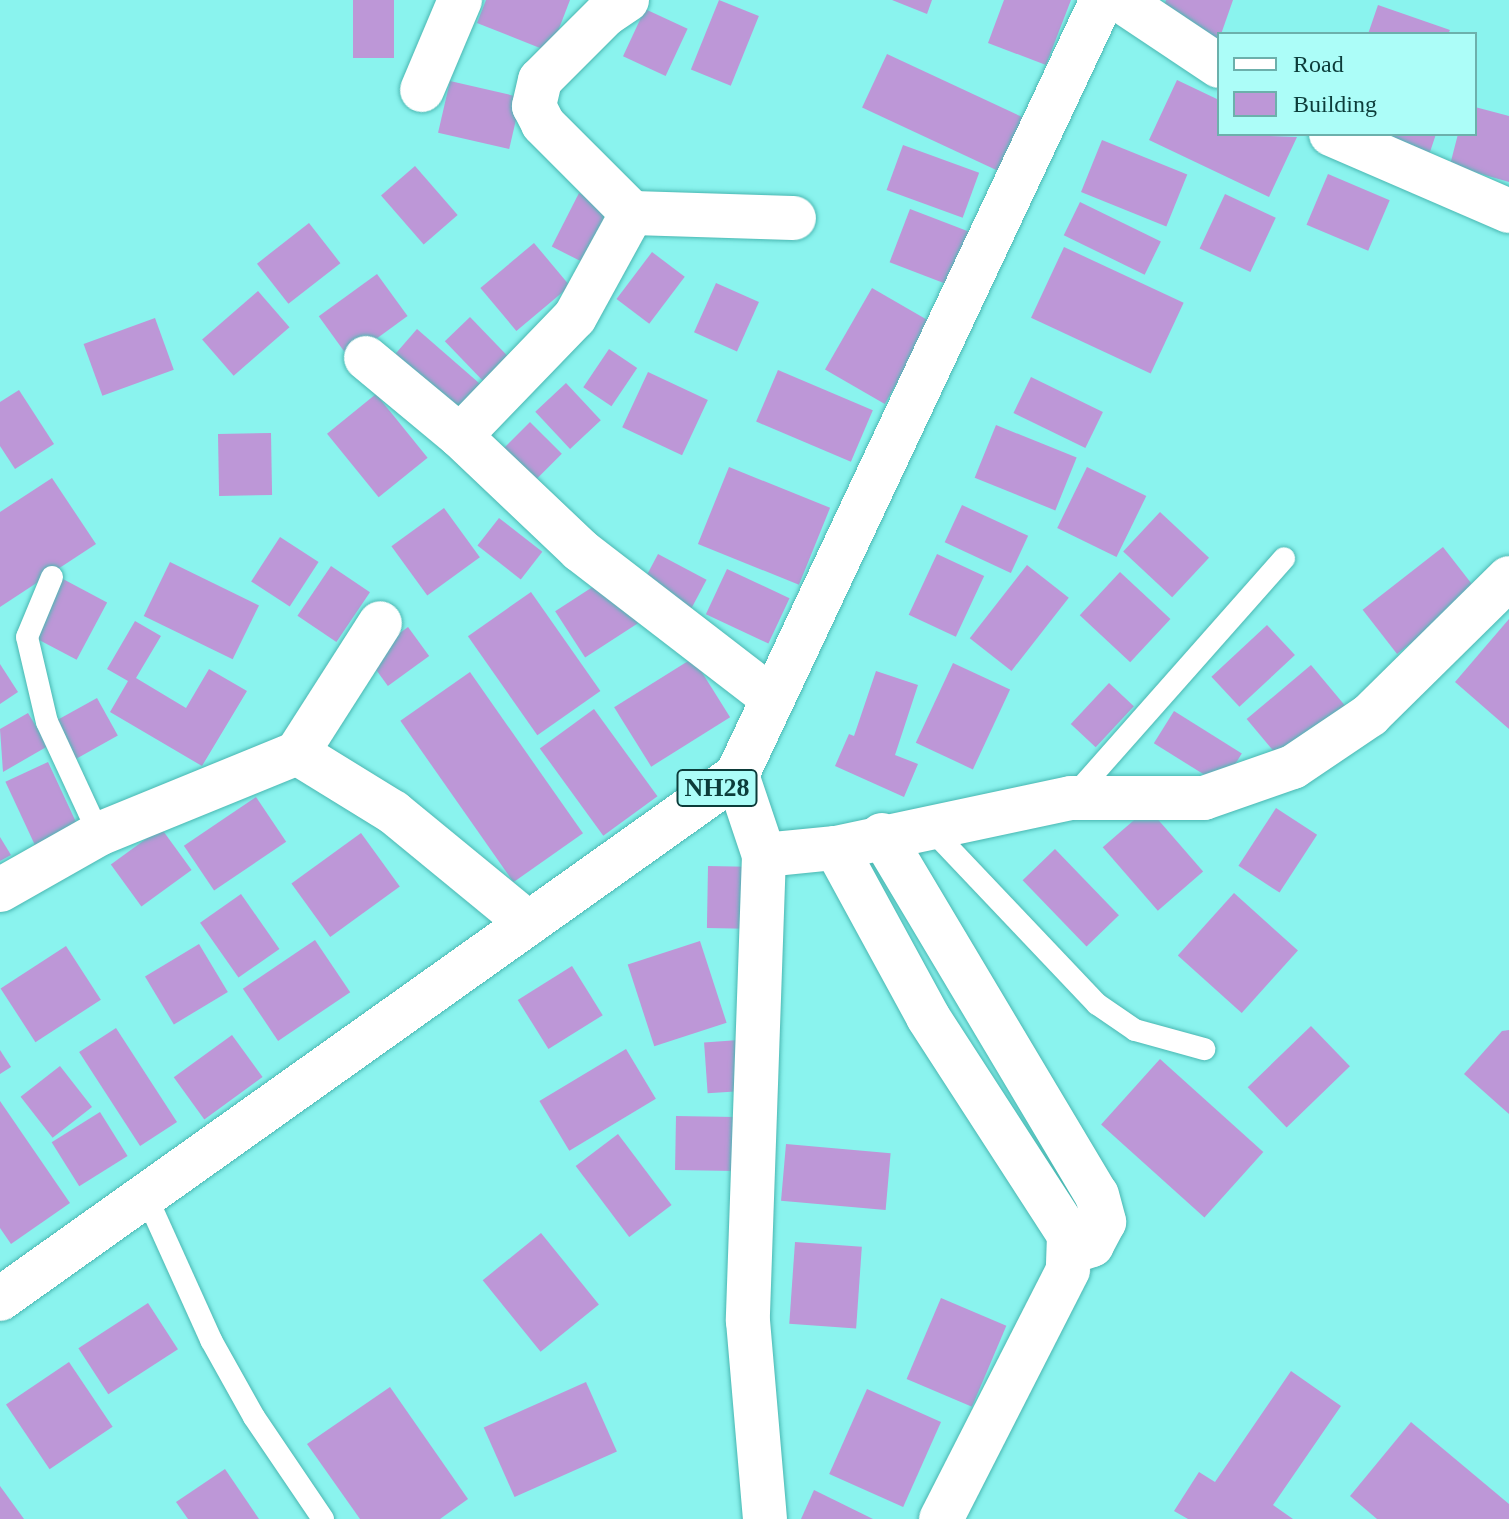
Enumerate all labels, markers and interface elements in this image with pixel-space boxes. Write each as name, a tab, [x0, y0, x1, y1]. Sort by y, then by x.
legend	[1217, 32, 1477, 136]
text: Road	[1293, 51, 1344, 77]
text: Building	[1293, 91, 1377, 117]
road number: NH28	[673, 766, 761, 810]

